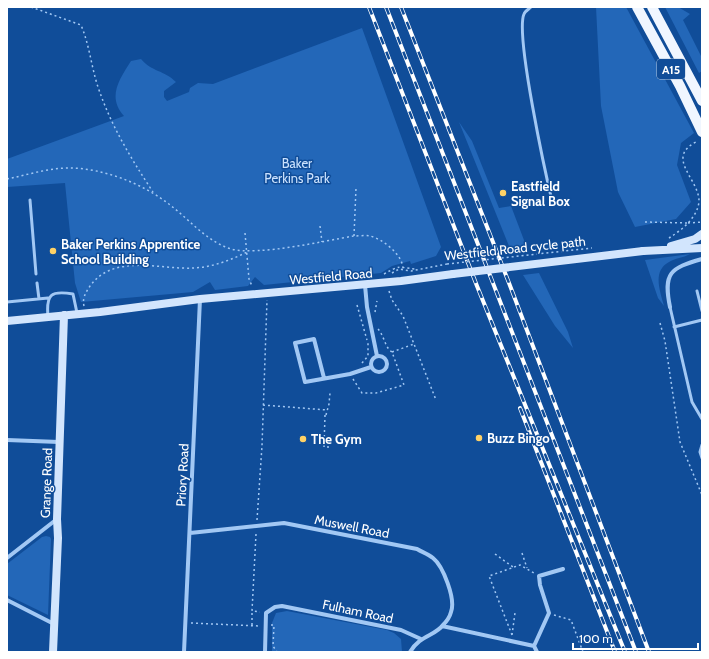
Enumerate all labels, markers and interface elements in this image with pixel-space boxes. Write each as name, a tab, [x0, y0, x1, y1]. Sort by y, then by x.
road number: A15	[657, 59, 685, 79]
park label: Baker Perkins Park	[264, 155, 330, 186]
place label: Eastfield Signal Box	[511, 178, 570, 209]
marker: Eastfield Signal Box	[498, 188, 508, 198]
street label: Westfield Road cycle path	[444, 233, 586, 263]
place label: Baker Perkins Apprentice School Building	[61, 236, 201, 267]
marker: Baker Perkins Apprentice School Building	[48, 246, 58, 256]
street label: Westfield Road	[289, 264, 373, 288]
place label: Buzz Bingo	[487, 430, 550, 446]
place label: The Gym	[311, 431, 362, 447]
marker: Buzz Bingo	[474, 433, 484, 443]
marker: The Gym	[298, 434, 308, 444]
street label: Priory Road	[172, 443, 192, 507]
street label: Grange Road	[37, 448, 55, 518]
street label: Muswell Road	[313, 511, 391, 541]
street label: Fulham Road	[321, 596, 395, 626]
scale bar	[573, 625, 698, 651]
text: 100 m	[579, 631, 613, 646]

